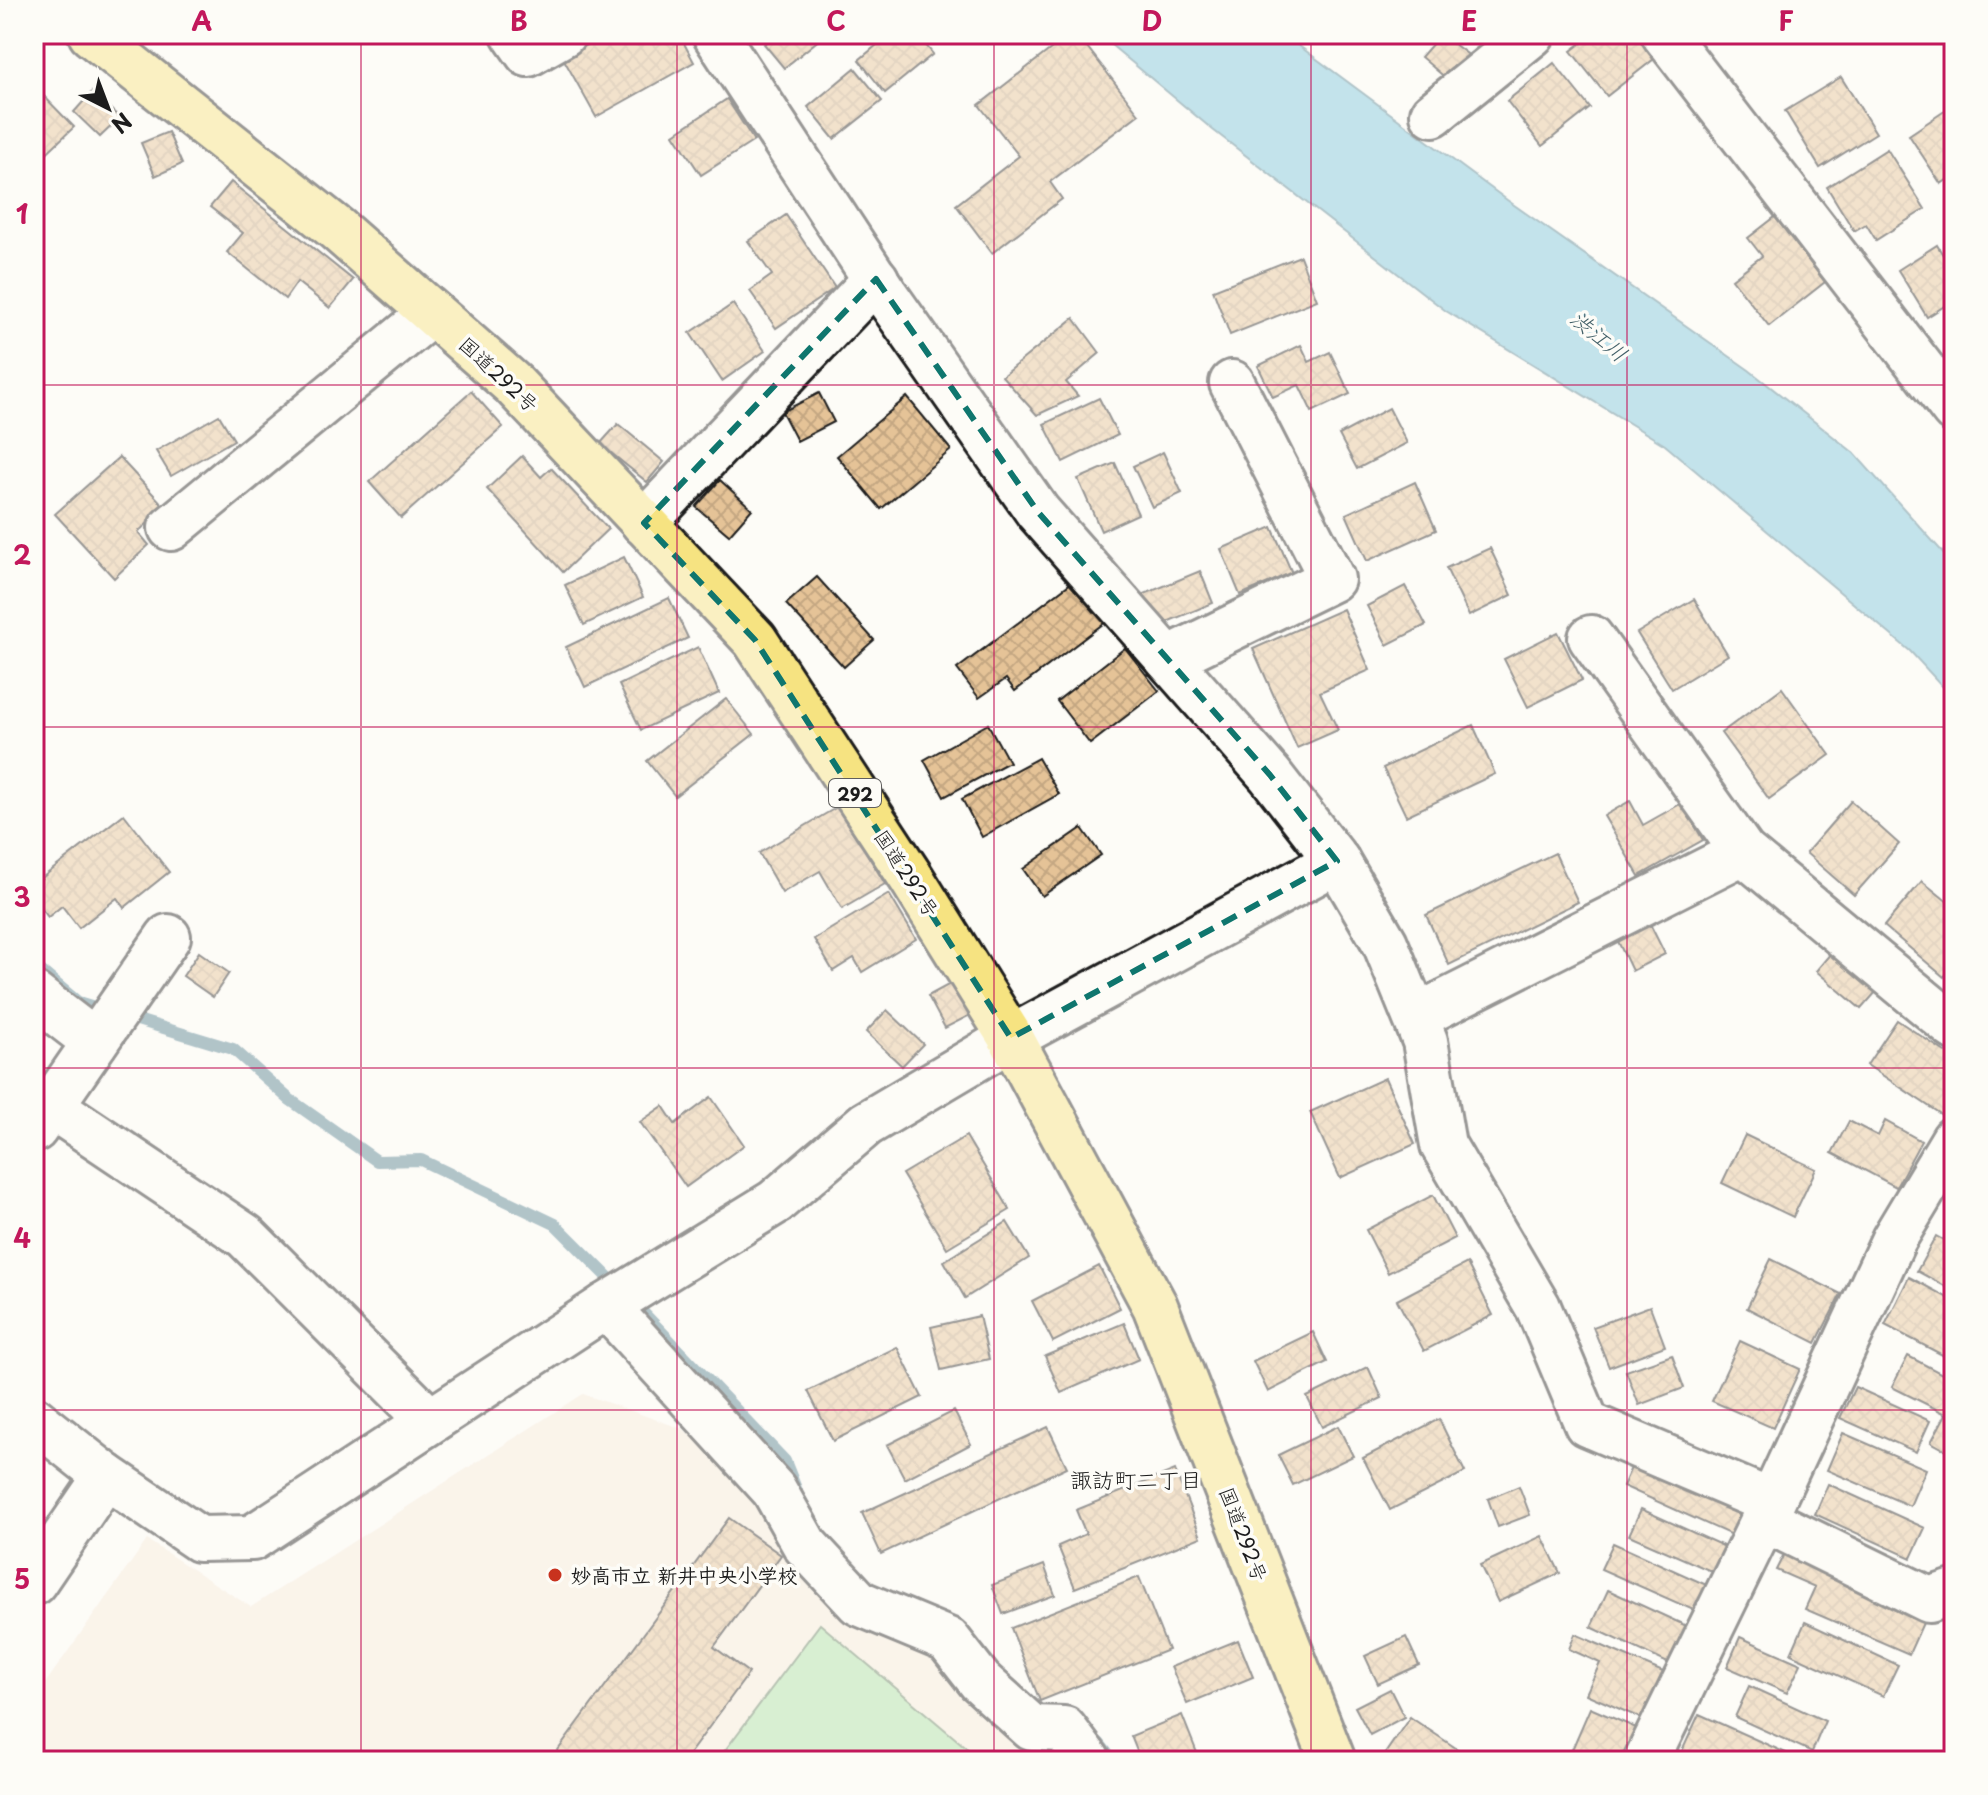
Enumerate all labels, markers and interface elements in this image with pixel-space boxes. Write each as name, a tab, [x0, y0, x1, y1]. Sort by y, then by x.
text: A	[192, 1, 212, 40]
text: B	[510, 1, 528, 40]
text: C	[826, 1, 846, 40]
text: D	[1142, 1, 1162, 40]
text: E	[1461, 1, 1477, 40]
text: F	[1778, 1, 1794, 40]
north arrow	[68, 68, 148, 148]
text: N	[105, 106, 140, 142]
text: 1	[16, 194, 28, 233]
water label: 渋江川	[1564, 301, 1636, 369]
street label: 国道292号	[453, 329, 545, 419]
text: 2	[13, 535, 31, 574]
road number: 292	[829, 779, 881, 807]
street label: 国道292号	[867, 823, 947, 923]
text: 3	[13, 877, 31, 916]
text: 4	[13, 1218, 31, 1257]
district label: 諏訪町二丁目	[1070, 1462, 1202, 1495]
street label: 国道292号	[1212, 1482, 1276, 1586]
text: 5	[14, 1559, 30, 1598]
place label: 妙高市立 新井中央小学校	[571, 1560, 797, 1590]
marker: 妙高市立 新井中央小学校	[546, 1566, 564, 1584]

